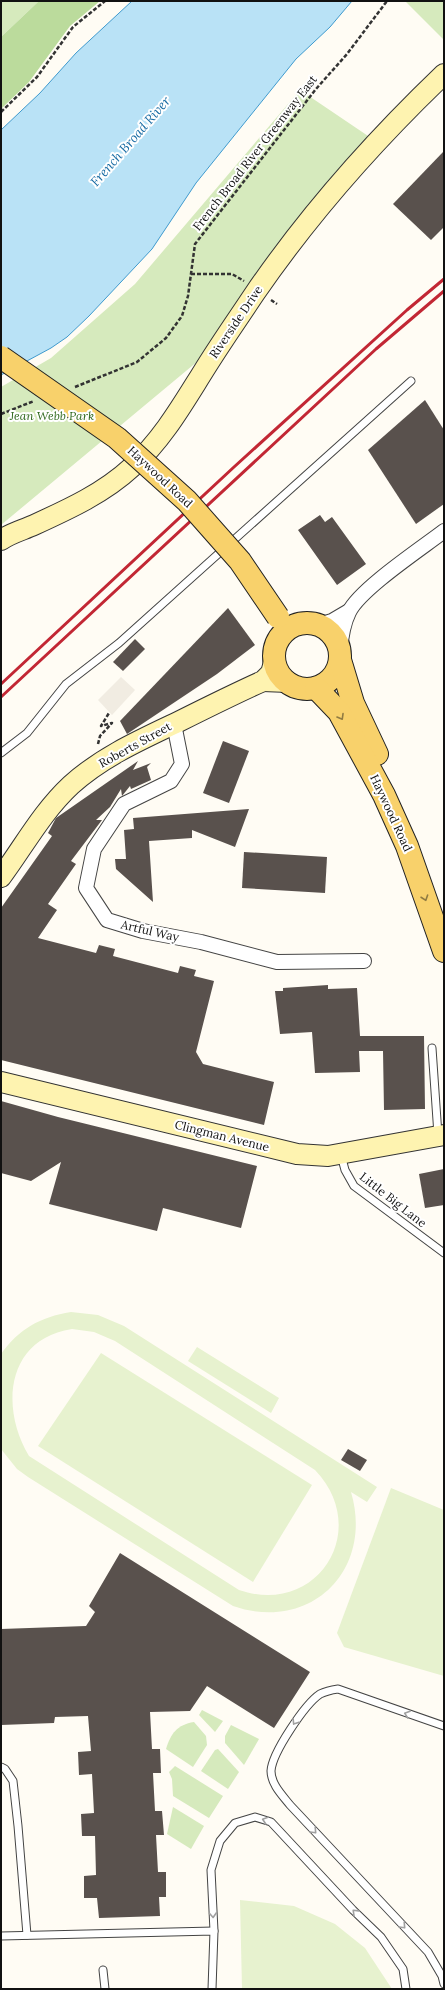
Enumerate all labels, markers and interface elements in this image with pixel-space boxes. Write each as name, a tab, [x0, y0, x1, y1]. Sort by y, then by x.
street label: French Broad River Greenway East	[189, 72, 320, 233]
water label: French Broad River	[87, 93, 174, 190]
street label: Riverside Drive	[206, 282, 266, 361]
park label: Jean Webb Park	[9, 408, 94, 423]
street label: Haywood Road	[125, 443, 196, 511]
one-way arrow	[337, 713, 344, 720]
street label: Roberts Street	[96, 718, 174, 771]
street label: Haywood Road	[367, 772, 416, 854]
one-way arrow	[420, 894, 429, 901]
street label: Artful Way	[119, 916, 181, 945]
street label: Clingman Avenue	[173, 1116, 271, 1155]
street label: Little Big Lane	[357, 1169, 430, 1231]
one-way arrow	[404, 1710, 411, 1718]
one-way arrow	[293, 1718, 300, 1725]
one-way arrow	[261, 1816, 268, 1825]
one-way arrow	[310, 1826, 317, 1834]
one-way arrow	[352, 1909, 360, 1917]
one-way arrow	[209, 1912, 218, 1918]
one-way arrow	[398, 1921, 405, 1928]

